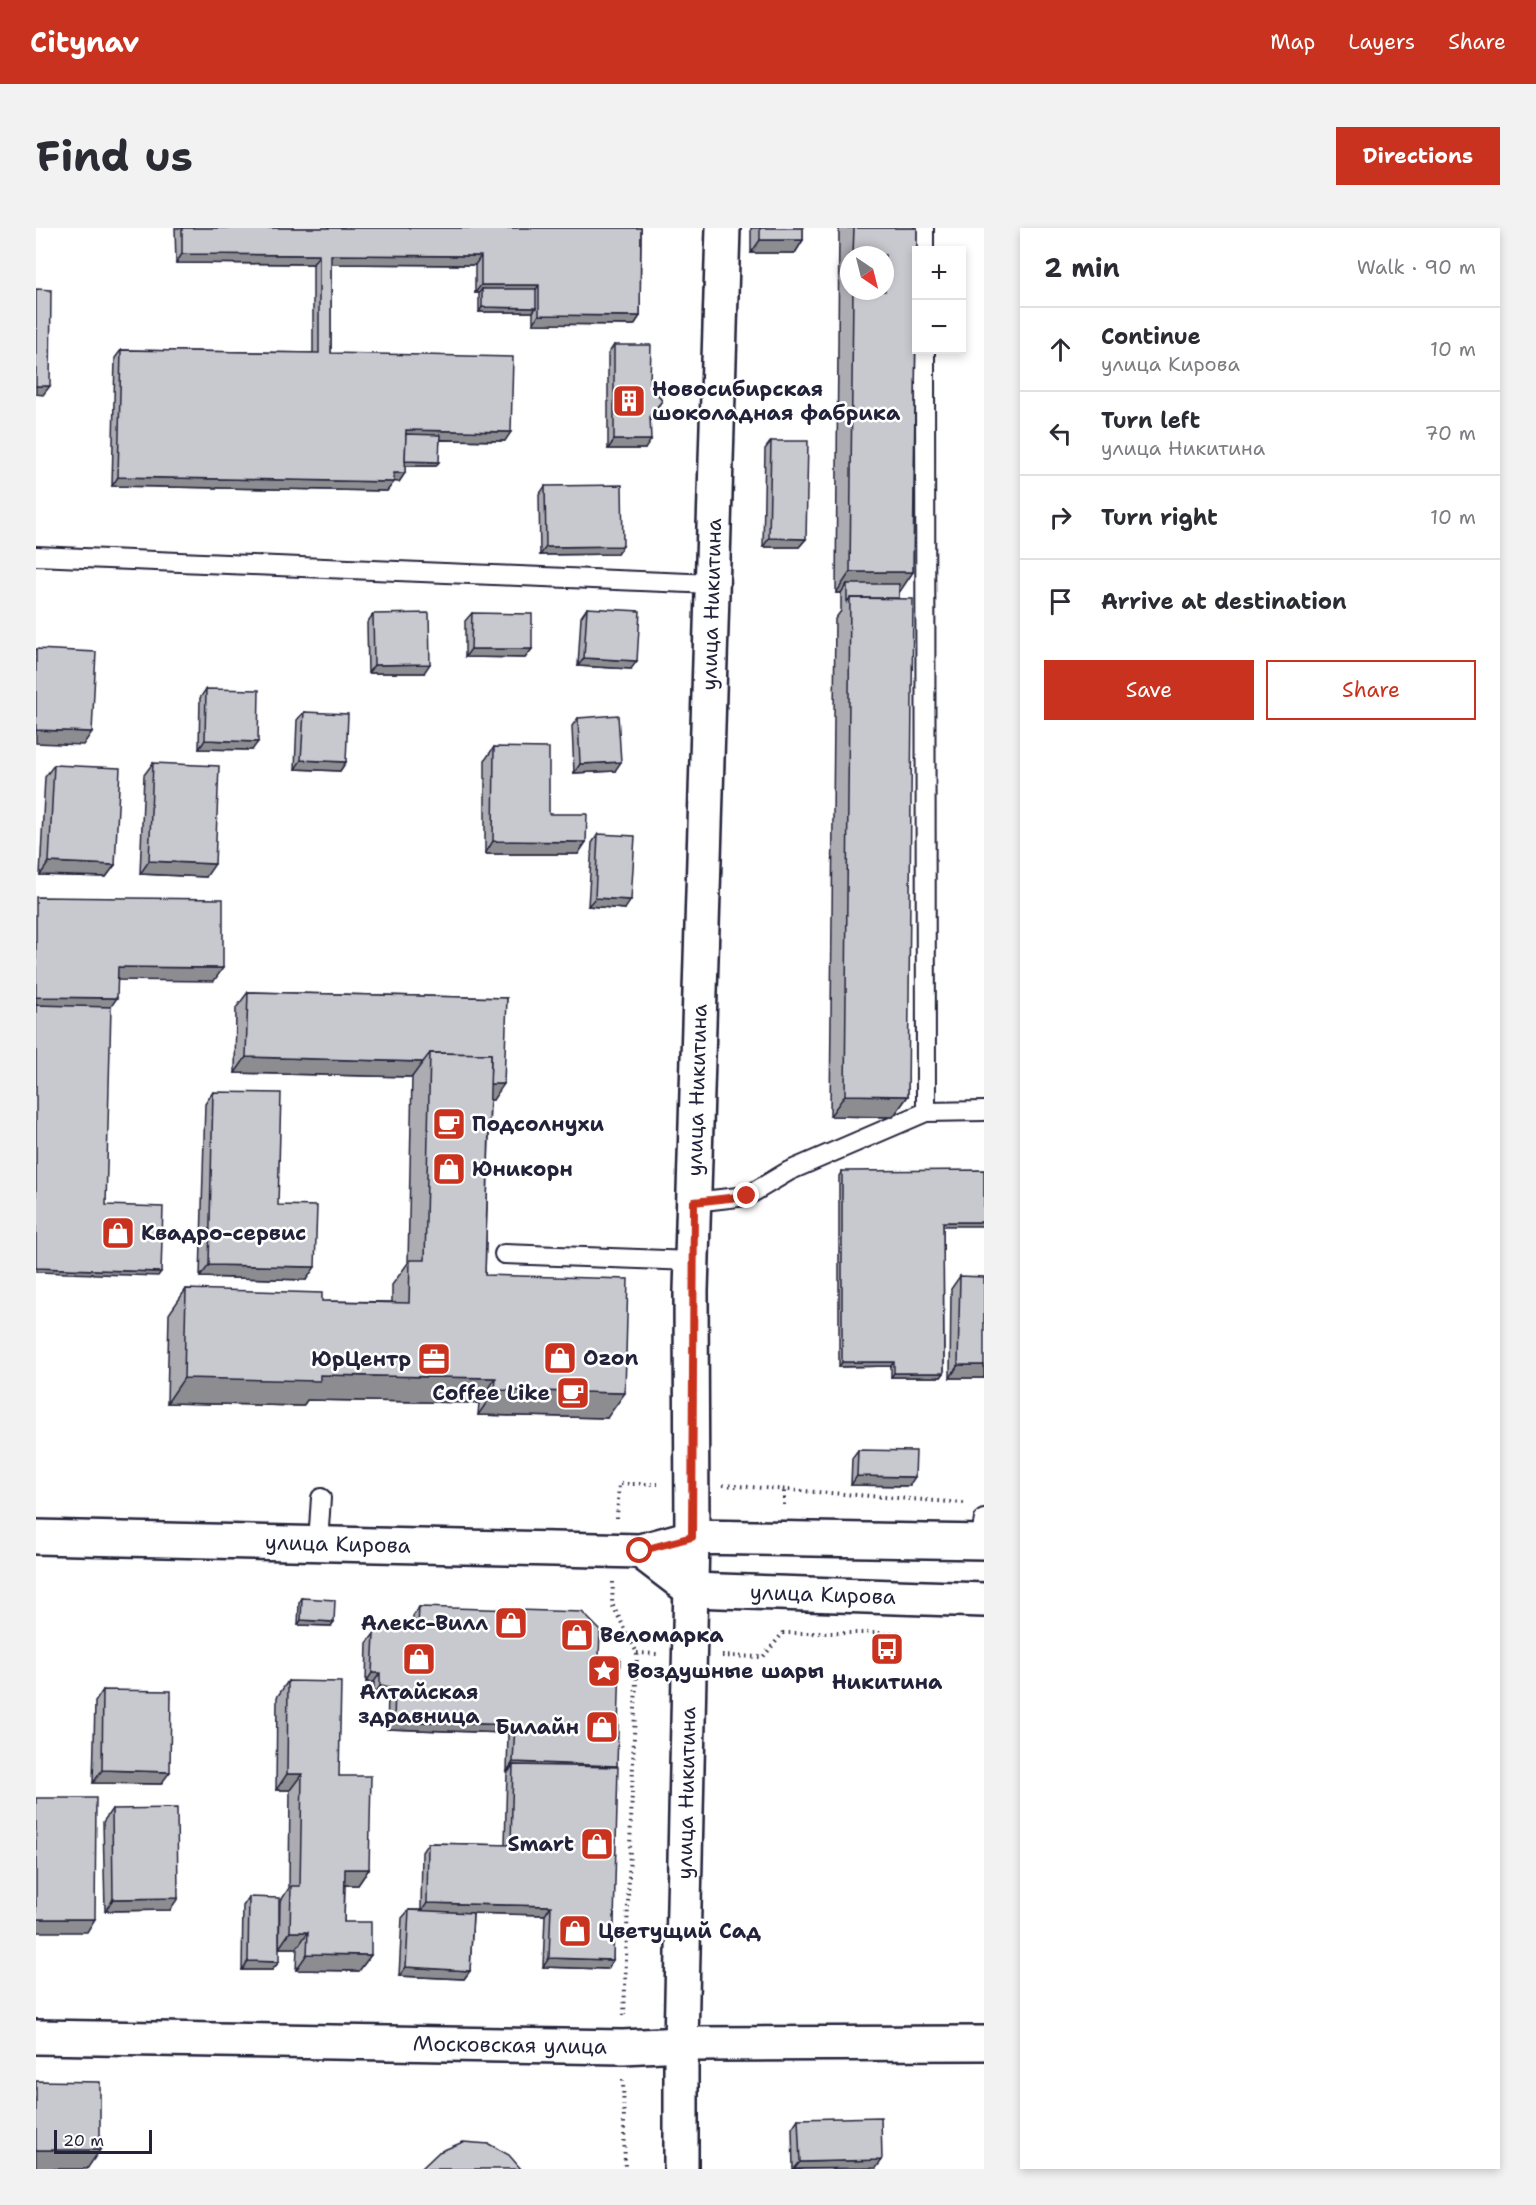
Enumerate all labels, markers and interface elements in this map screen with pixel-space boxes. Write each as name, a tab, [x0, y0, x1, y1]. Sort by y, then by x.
text: Citynav	[30, 23, 139, 61]
text: Map	[1270, 28, 1315, 56]
text: Layers	[1348, 28, 1415, 56]
text: Share	[1448, 28, 1506, 56]
button: Directions	[1336, 127, 1500, 185]
text: Find us	[36, 128, 193, 184]
north arrow	[840, 246, 894, 300]
map controls	[912, 246, 966, 354]
button: +	[912, 246, 966, 300]
text: 2 min	[1044, 250, 1120, 285]
text: Walk · 90 m	[1357, 254, 1476, 280]
button: −	[912, 300, 966, 354]
text: Continue	[1101, 322, 1201, 351]
icon: ahead	[1044, 333, 1077, 366]
text: 10 m	[1430, 336, 1476, 362]
text: улица Кирова	[1101, 351, 1240, 377]
place label: Новосибирская шоколадная фабрика	[652, 375, 901, 427]
building icon: Новосибирская шоколадная фабрика	[611, 383, 647, 419]
text: Turn left	[1101, 406, 1200, 435]
icon: left	[1044, 417, 1077, 450]
text: 70 m	[1424, 420, 1476, 446]
text: улица Никитина	[1101, 435, 1265, 461]
icon: right	[1044, 501, 1077, 534]
text: Turn right	[1101, 503, 1218, 532]
text: 10 m	[1430, 504, 1476, 530]
street label: улица Никитина	[695, 518, 728, 691]
icon: arrive	[1044, 585, 1077, 618]
text: Arrive at destination	[1101, 587, 1347, 616]
button: Save	[1044, 660, 1254, 720]
button: Share	[1266, 660, 1476, 720]
street label: улица Никитина	[680, 1003, 714, 1177]
cafe icon: Подсолнухи	[431, 1106, 467, 1142]
place label: Подсолнухи	[472, 1110, 604, 1138]
shop icon: Юникорн	[431, 1151, 467, 1187]
place label: Юникорн	[472, 1155, 573, 1183]
route end	[733, 1182, 759, 1208]
shop icon: Квадро-сервис	[100, 1215, 136, 1251]
place label: Квадро-сервис	[141, 1219, 307, 1247]
shop icon: Ozon	[542, 1340, 578, 1376]
office icon: ЮрЦентр	[416, 1341, 452, 1377]
place label: Ozon	[583, 1344, 638, 1372]
place label: ЮрЦентр	[311, 1345, 411, 1373]
cafe icon: Coffee Like	[555, 1375, 591, 1411]
place label: Coffee Like	[432, 1379, 550, 1407]
street label: улица Кирова	[265, 1528, 411, 1560]
route start	[626, 1537, 652, 1563]
street label: улица Кирова	[750, 1578, 896, 1611]
shop icon: Алекс-Вилл	[493, 1605, 529, 1641]
place label: Алекс-Вилл	[361, 1609, 488, 1637]
shop icon: Веломарка	[559, 1617, 595, 1653]
place label: Веломарка	[600, 1621, 724, 1649]
bus stop icon: Никитина	[869, 1631, 905, 1667]
shop icon: Алтайская здравница	[401, 1641, 437, 1677]
place icon: Воздушные шары	[586, 1653, 622, 1689]
place label: Воздушные шары	[627, 1657, 824, 1685]
place label: Никитина	[832, 1668, 943, 1696]
place label: Алтайская здравница	[358, 1678, 480, 1730]
street label: улица Никитина	[671, 1707, 702, 1880]
shop icon: Билайн	[584, 1709, 620, 1745]
place label: Билайн	[496, 1713, 579, 1741]
shop icon: Smart	[579, 1826, 615, 1862]
place label: Smart	[508, 1830, 574, 1858]
shop icon: Цветущий Сад	[557, 1913, 593, 1949]
place label: Цветущий Сад	[598, 1917, 761, 1945]
street label: Московская улица	[413, 2029, 607, 2061]
scale bar	[54, 2127, 152, 2154]
text: 20 m	[63, 2130, 104, 2151]

